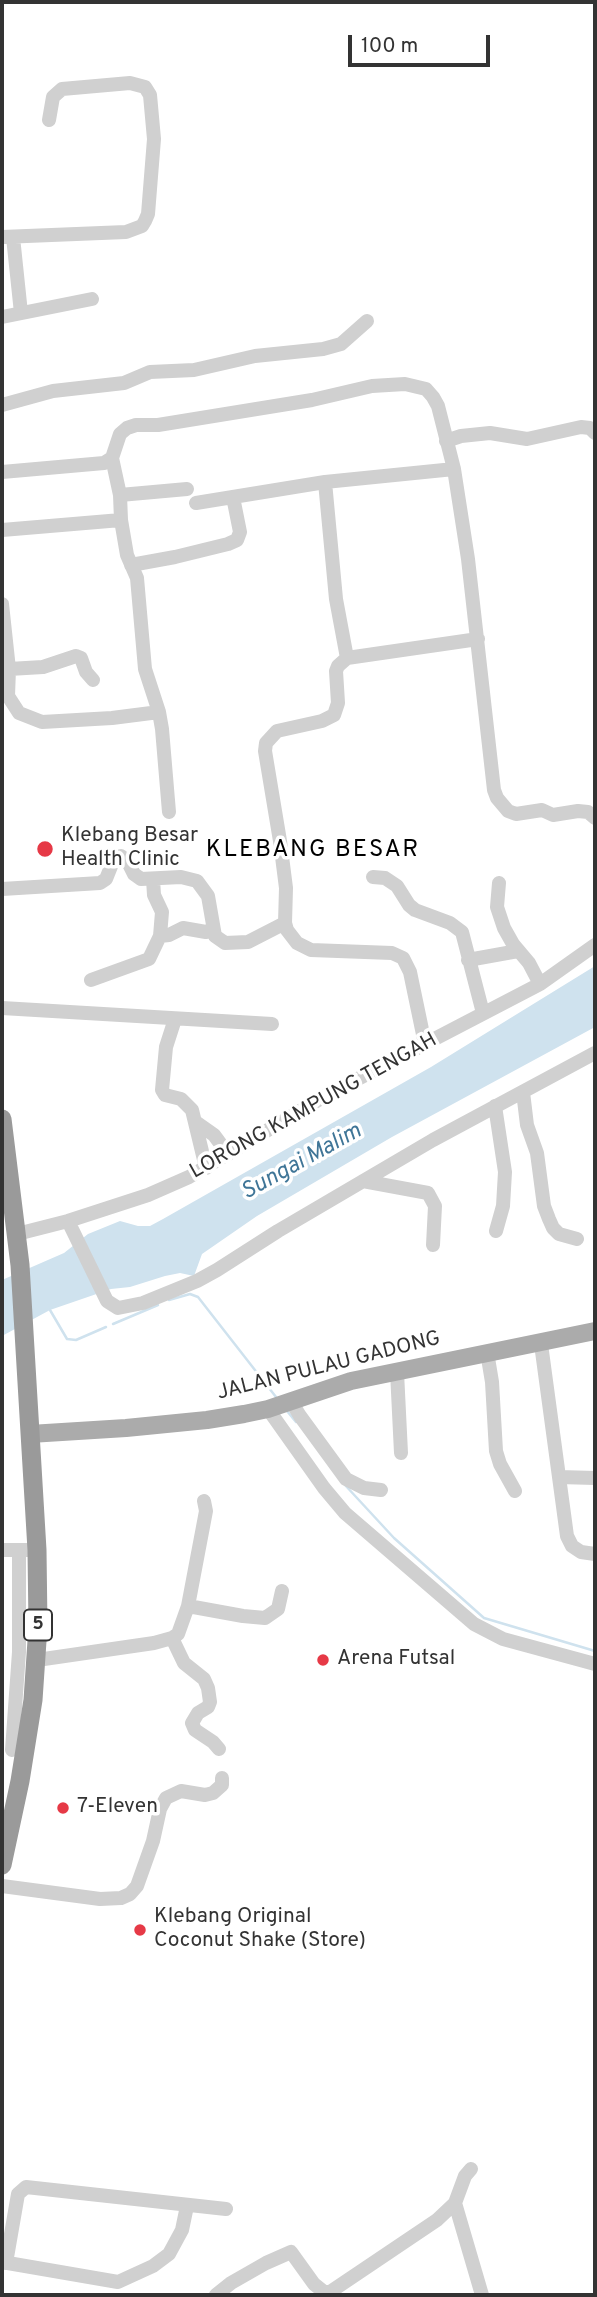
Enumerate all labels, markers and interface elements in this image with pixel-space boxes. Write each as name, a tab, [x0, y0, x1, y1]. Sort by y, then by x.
scale bar	[352, 21, 494, 65]
text: 100 m	[361, 33, 418, 60]
place label: Klebang Besar Health Clinic	[61, 824, 198, 874]
district label: KLEBANG BESAR	[207, 837, 419, 865]
marker: Klebang Besar Health Clinic	[35, 839, 55, 859]
street label: LORONG KAMPUNG TENGAH	[186, 1028, 442, 1186]
water label: Sungai Malim	[237, 1119, 367, 1207]
street label: JALAN PULAU GADONG	[215, 1327, 443, 1407]
road number: 5	[24, 1610, 52, 1640]
place label: Arena Futsal	[337, 1647, 455, 1673]
marker: Arena Futsal	[315, 1652, 331, 1668]
place label: 7-Eleven	[77, 1795, 158, 1821]
marker: 7-Eleven	[55, 1800, 71, 1816]
place label: Klebang Original Coconut Shake (Store)	[154, 1905, 366, 1955]
marker: Klebang Original Coconut Shake (Store)	[132, 1922, 148, 1938]

